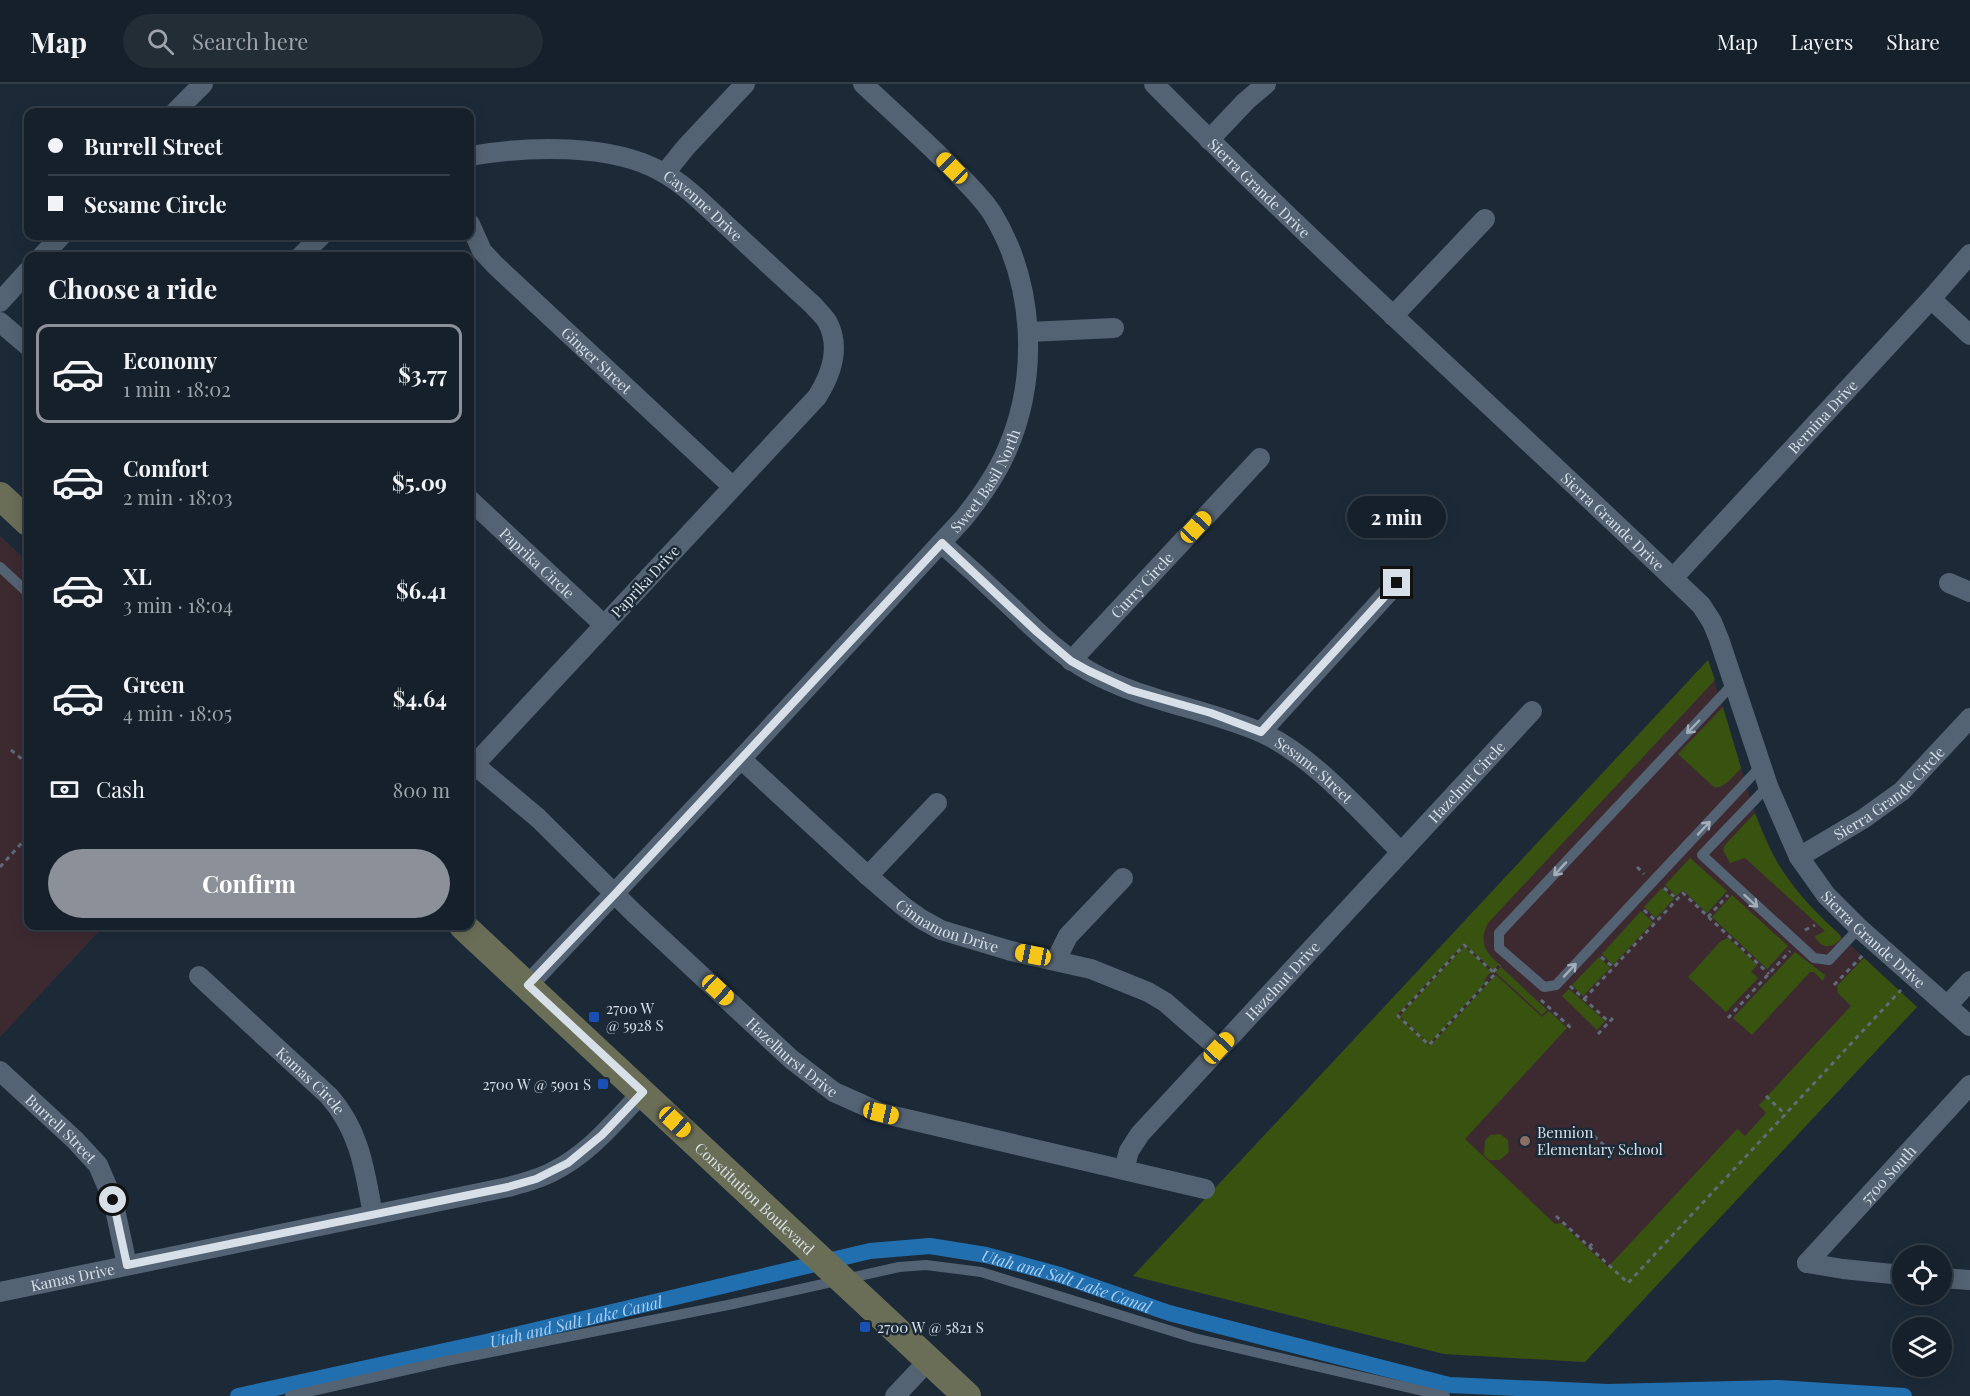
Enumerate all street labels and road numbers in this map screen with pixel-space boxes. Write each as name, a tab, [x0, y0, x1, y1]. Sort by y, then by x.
street label: Sierra Grande Drive	[1204, 134, 1315, 242]
street label: Cayenne Drive	[660, 165, 747, 245]
street label: Ginger Street	[557, 322, 637, 398]
street label: Bernina Drive	[1783, 375, 1862, 458]
street label: Sweet Basil North	[946, 426, 1024, 537]
street label: Sierra Grande Drive	[1557, 468, 1669, 575]
street label: Paprika Circle	[496, 523, 579, 603]
street label: Paprika Drive	[606, 541, 684, 621]
street label: Curry Circle	[1106, 548, 1178, 622]
street label: Sesame Street	[1271, 732, 1358, 808]
street label: Hazelnut Circle	[1423, 737, 1509, 827]
street label: Sierra Grande Circle	[1830, 742, 1949, 844]
street label: Sierra Grande Drive	[1817, 886, 1930, 992]
street label: Cinnamon Drive	[892, 894, 1001, 957]
street label: Hazelnut Drive	[1240, 937, 1324, 1025]
street label: Hazelhurst Drive	[742, 1013, 842, 1102]
street label: Kamas Circle	[272, 1042, 350, 1118]
street label: Burrell Street	[21, 1090, 102, 1168]
street label: Constitution Boulevard	[691, 1137, 819, 1259]
street label: 5700 South	[1856, 1141, 1920, 1208]
street label: Kamas Drive	[29, 1259, 116, 1295]

